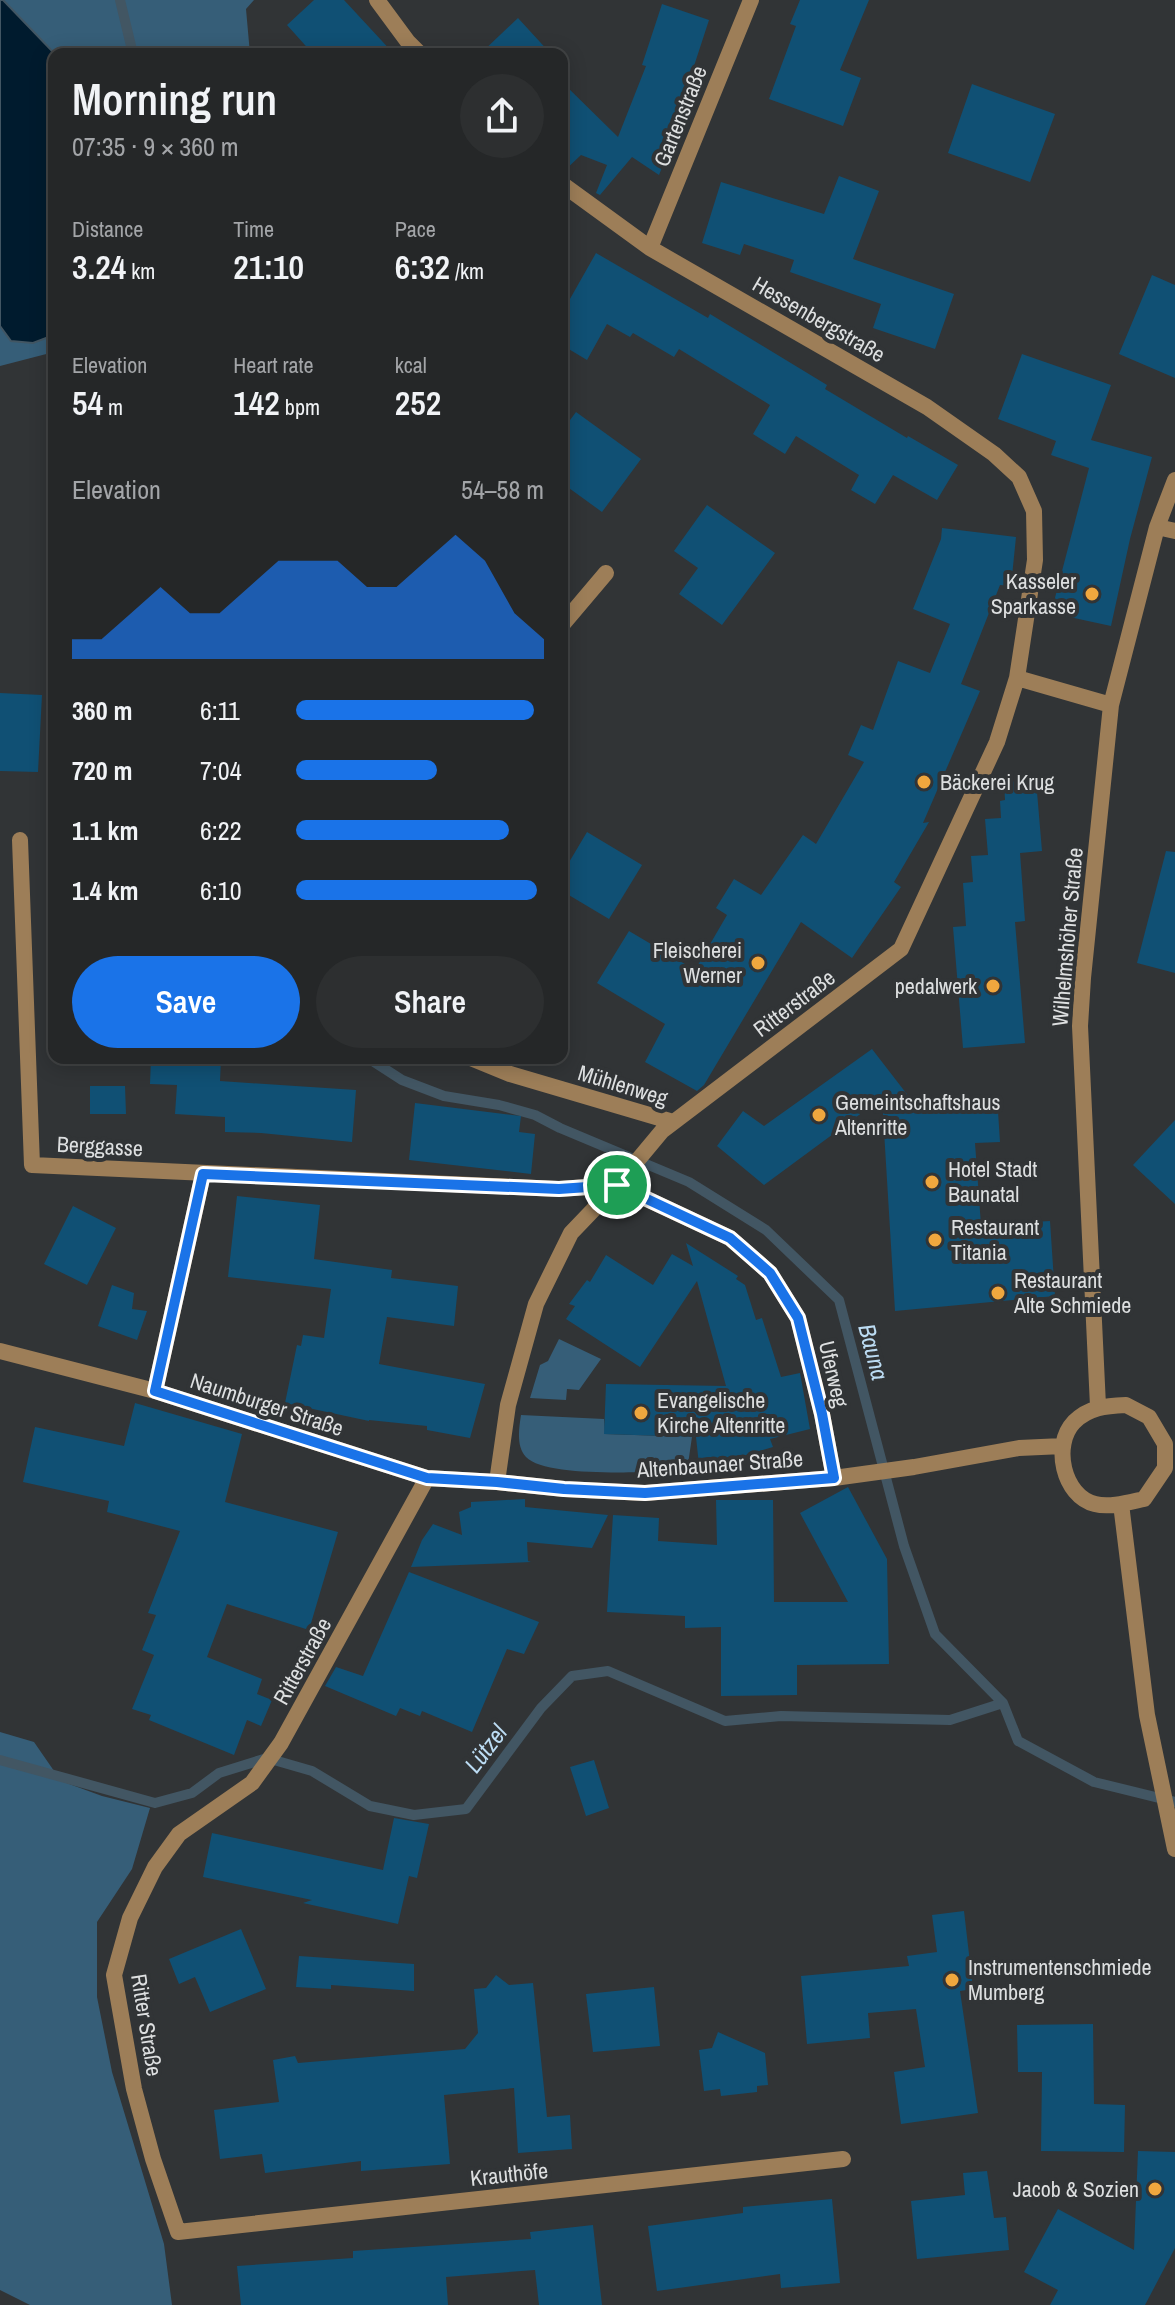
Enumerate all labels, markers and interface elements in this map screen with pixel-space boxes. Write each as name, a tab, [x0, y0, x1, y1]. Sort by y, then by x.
street label: Gartenstraße	[646, 61, 714, 171]
text: Morning run	[72, 69, 277, 129]
button: share	[460, 74, 544, 158]
text: 07:35 · 9 × 360 m	[72, 129, 239, 164]
text: Distance	[72, 214, 143, 244]
text: Time	[233, 214, 274, 244]
text: Pace	[395, 214, 436, 244]
text: 3.24	[72, 244, 126, 290]
text: 21:10	[233, 244, 304, 290]
text: 6:32	[395, 244, 450, 290]
text: km	[126, 256, 155, 286]
text: /km	[450, 256, 484, 286]
street label: Hessenbergstraße	[747, 269, 891, 369]
text: Elevation	[72, 350, 147, 380]
text: Heart rate	[233, 350, 314, 380]
text: kcal	[395, 350, 427, 380]
text: 54	[72, 380, 103, 426]
text: 142	[233, 380, 280, 426]
text: 252	[395, 380, 441, 426]
text: m	[103, 392, 123, 422]
text: bpm	[280, 392, 320, 422]
text: Elevation	[72, 472, 161, 507]
text: 54–58 m	[461, 472, 544, 507]
place label: Kasseler Sparkasse	[991, 566, 1076, 621]
marker: Kasseler Sparkasse	[1083, 585, 1101, 603]
text: 360 m	[72, 693, 132, 728]
text: 6:11	[200, 693, 240, 728]
text: 720 m	[72, 753, 132, 788]
text: 7:04	[200, 753, 242, 788]
place label: Bäckerei Krug	[940, 767, 1054, 797]
marker: Bäckerei Krug	[915, 773, 933, 791]
text: 1.1 km	[72, 813, 138, 848]
text: 6:22	[200, 813, 242, 848]
street label: Wilhelmshöher Straße	[1044, 846, 1090, 1028]
text: 1.4 km	[72, 873, 138, 908]
text: 6:10	[200, 873, 242, 908]
place label: Fleischerei Werner	[653, 935, 742, 990]
marker: Fleischerei Werner	[749, 954, 767, 972]
button: Save	[72, 956, 300, 1048]
button: Share	[316, 956, 544, 1048]
street label: Ritterstraße	[747, 962, 841, 1044]
place label: pedalwerk	[895, 971, 978, 1001]
marker: pedalwerk	[984, 977, 1002, 995]
street label: Mühlenweg	[575, 1057, 671, 1113]
place label: Gemeintschaftshaus Altenritte	[834, 1087, 1000, 1142]
marker: Gemeintschaftshaus Altenritte	[810, 1106, 828, 1124]
street label: Berggasse	[56, 1129, 144, 1163]
pin	[583, 1151, 651, 1219]
place label: Hotel Stadt Baunatal	[948, 1154, 1037, 1209]
icon: arrive	[595, 1163, 639, 1207]
marker: Hotel Stadt Baunatal	[923, 1173, 941, 1191]
place label: Restaurant Titania	[951, 1212, 1039, 1267]
marker: Restaurant Titania	[926, 1231, 944, 1249]
place label: Restaurant Alte Schmiede	[1013, 1265, 1131, 1320]
marker: Restaurant Alte Schmiede	[989, 1284, 1007, 1302]
water label: Bauna	[851, 1320, 897, 1383]
street label: Uferweg	[812, 1338, 856, 1410]
street label: Naumburger Straße	[187, 1365, 347, 1443]
place label: Evangelische Kirche Altenritte	[657, 1385, 785, 1440]
marker: Evangelische Kirche Altenritte	[632, 1404, 650, 1422]
street label: Altenbaunaer Straße	[635, 1443, 804, 1485]
street label: Ritterstraße	[266, 1612, 338, 1710]
water label: Lützel	[457, 1717, 514, 1779]
place label: Instrumentenschmiede Mumberg	[968, 1952, 1152, 2007]
marker: Instrumentenschmiede Mumberg	[943, 1971, 961, 1989]
street label: Ritter Straße	[124, 1972, 170, 2078]
street label: Krauthöfe	[469, 2155, 549, 2193]
place label: Jacob & Sozien	[1013, 2174, 1139, 2204]
marker: Jacob & Sozien	[1146, 2180, 1164, 2198]

